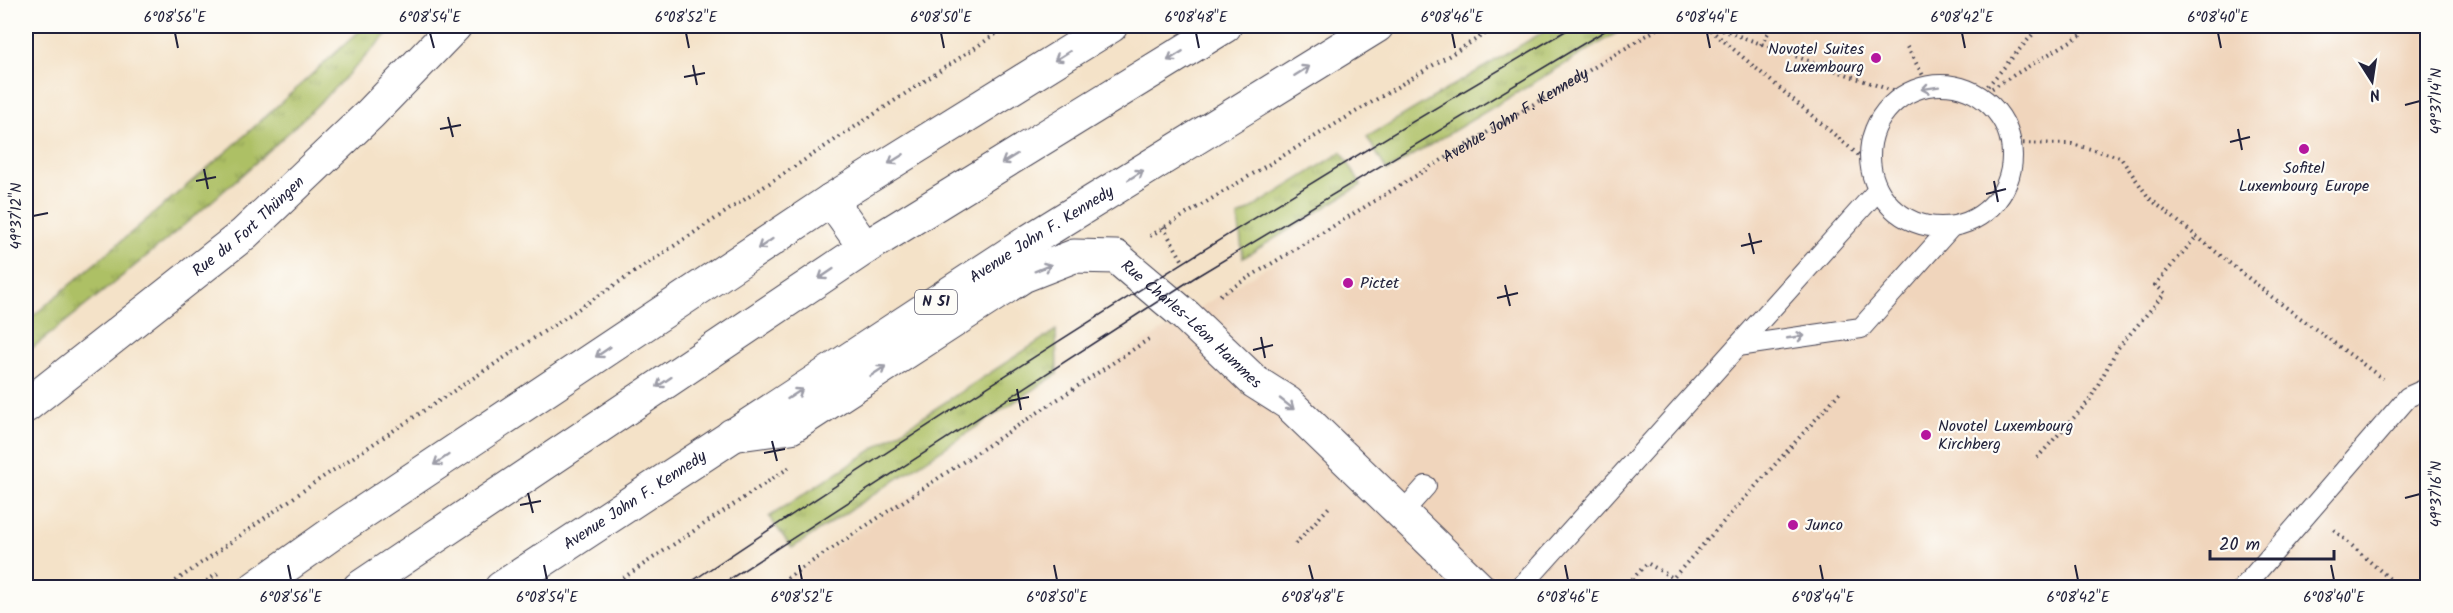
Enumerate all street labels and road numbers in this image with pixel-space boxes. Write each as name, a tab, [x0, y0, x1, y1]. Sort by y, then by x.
street label: Avenue John F. Kennedy	[1438, 61, 1594, 169]
street label: Rue du Fort Thüngen	[187, 170, 310, 283]
street label: Avenue John F. Kennedy	[964, 179, 1119, 289]
street label: Rue Charles-Léon Hammes	[1115, 254, 1266, 395]
road number: N 51	[915, 290, 957, 314]
street label: Avenue John F. Kennedy	[558, 444, 712, 556]

